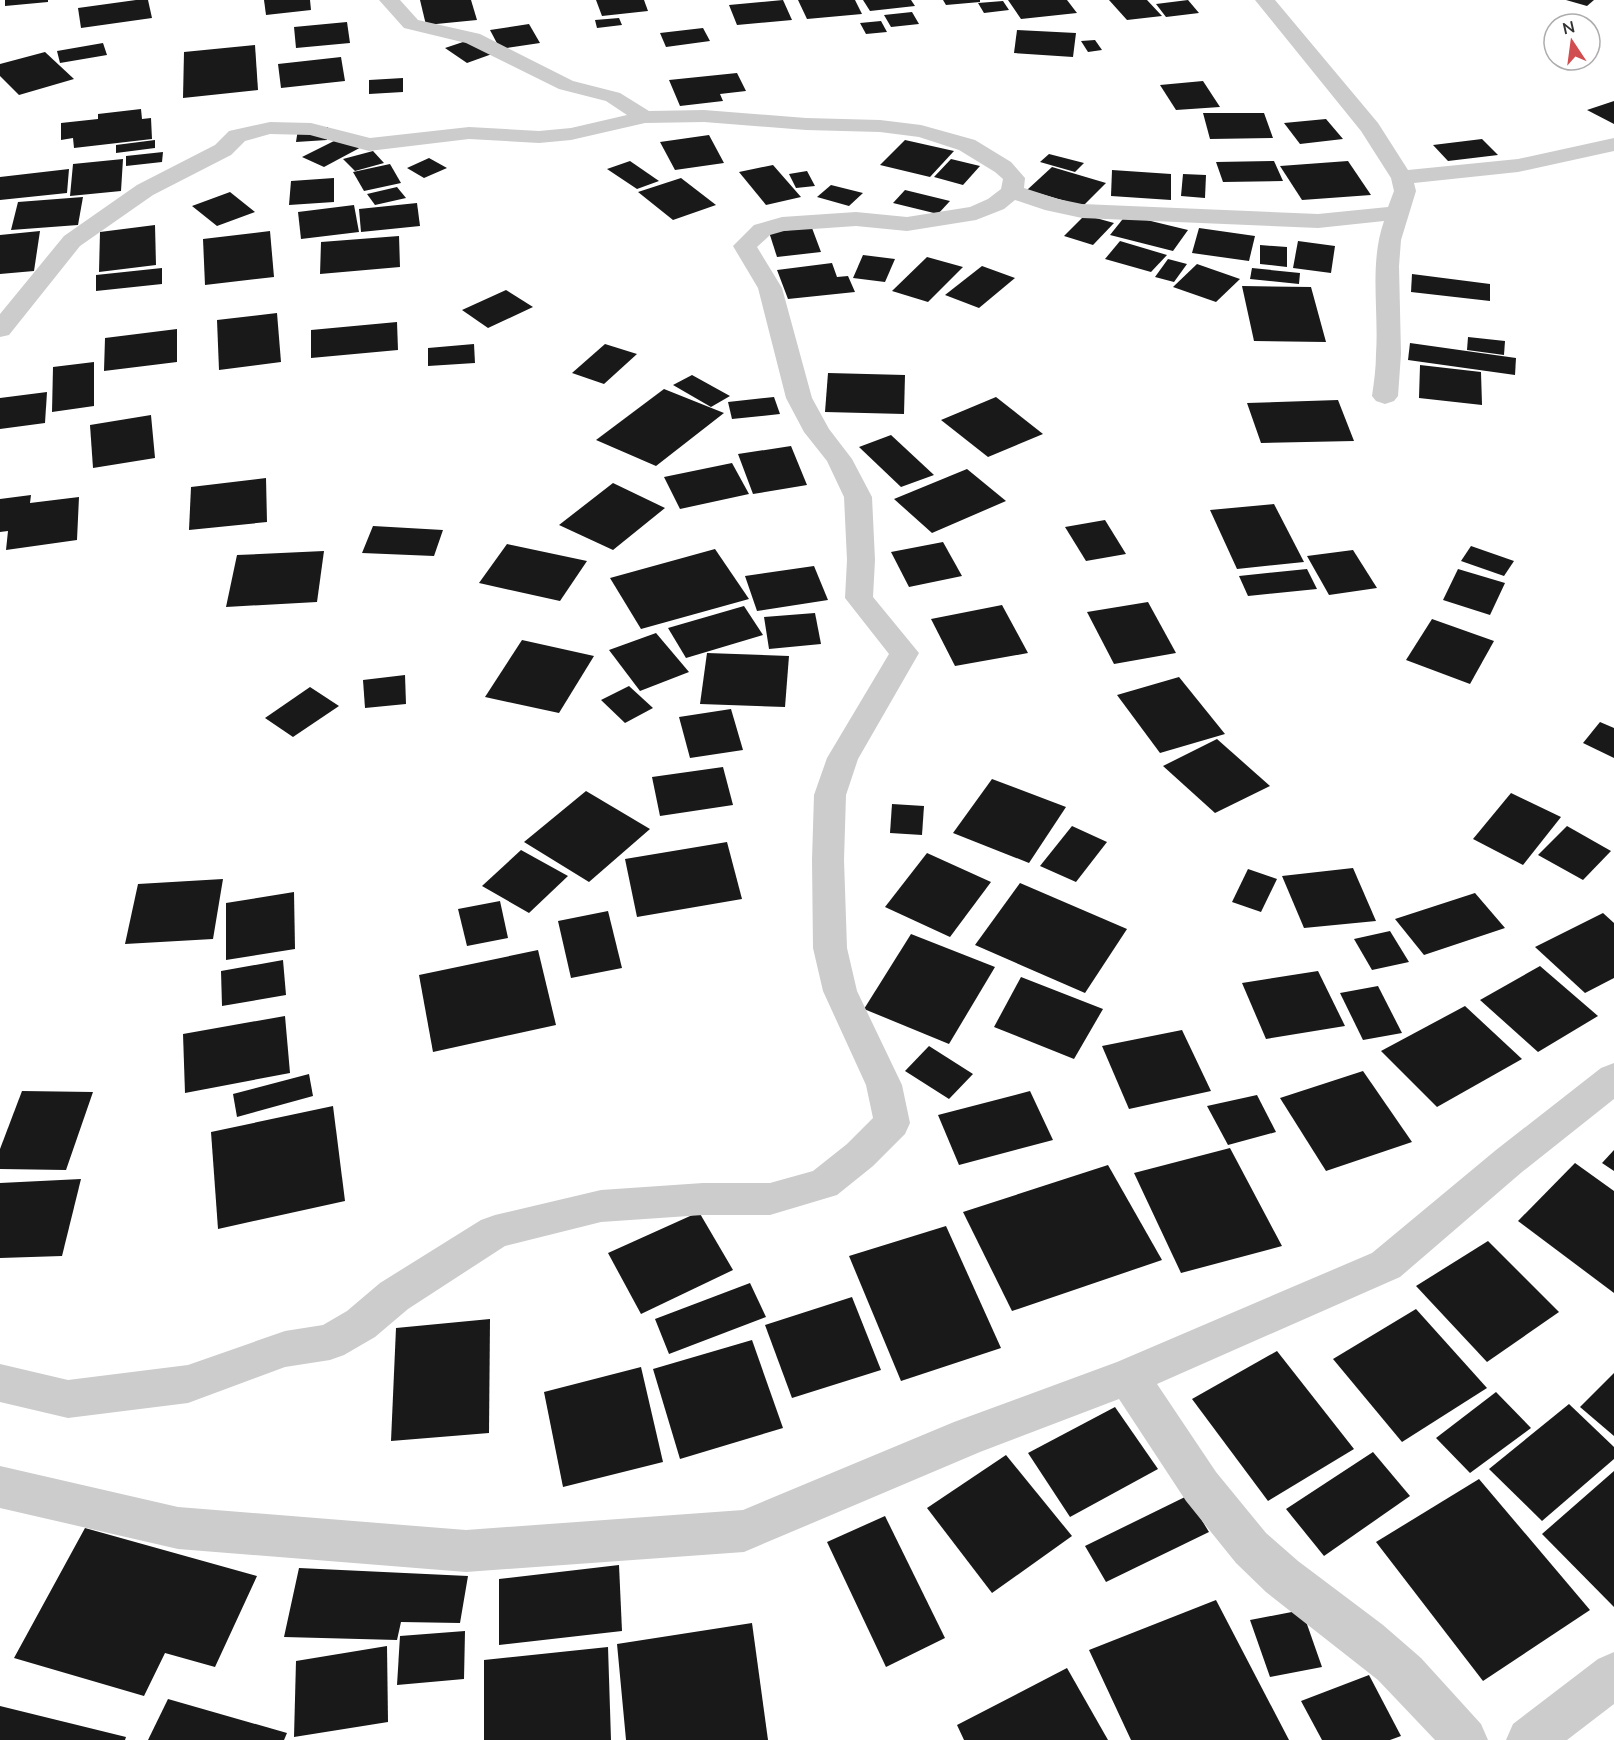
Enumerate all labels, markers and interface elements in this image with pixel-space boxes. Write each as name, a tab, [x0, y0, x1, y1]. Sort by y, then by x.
north arrow	[1542, 12, 1602, 72]
text: N	[1560, 16, 1577, 38]

